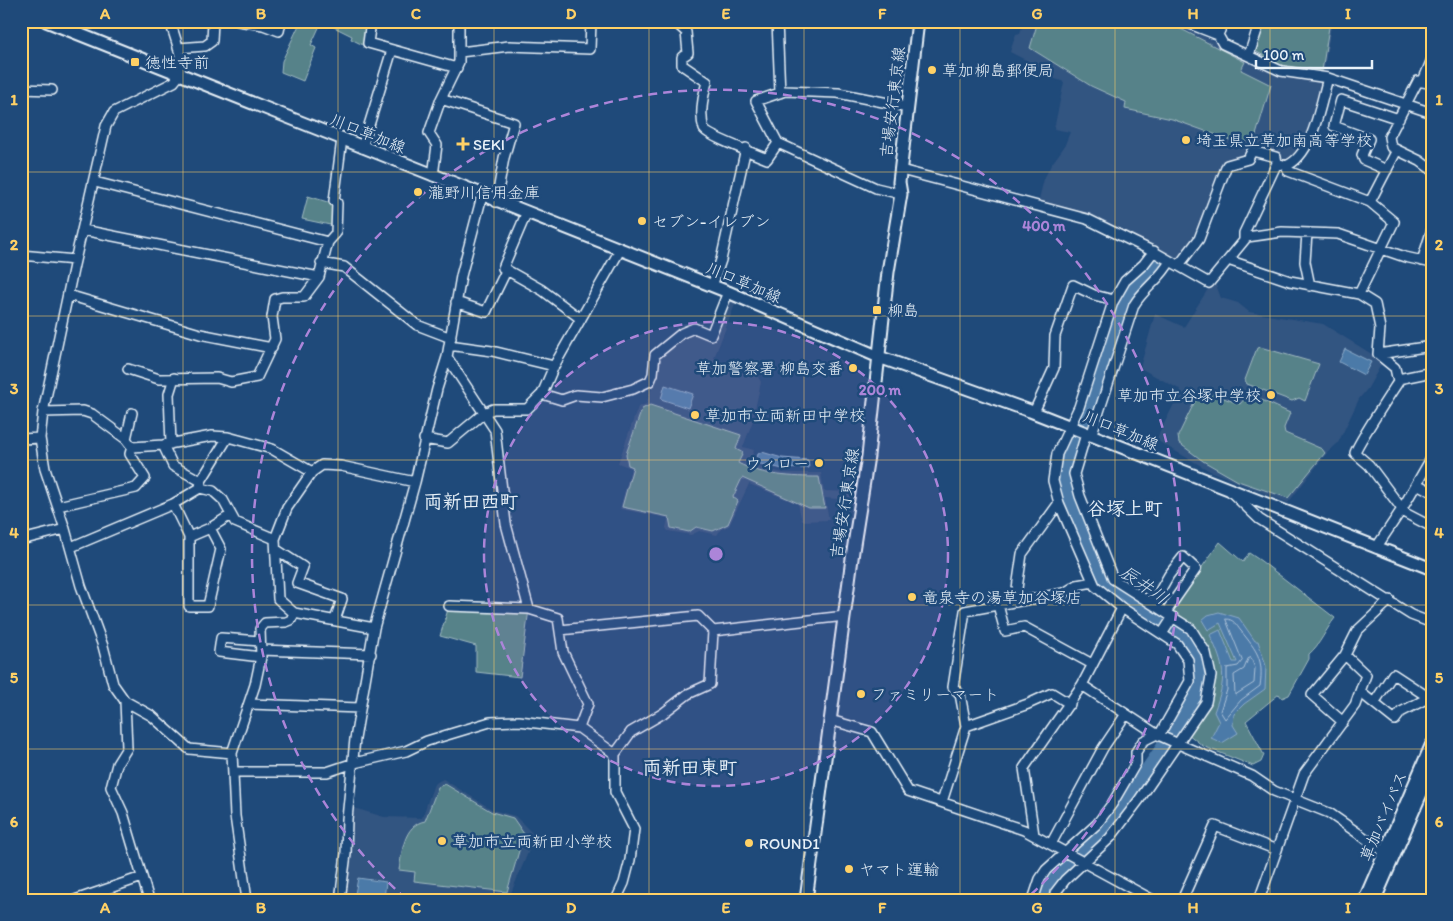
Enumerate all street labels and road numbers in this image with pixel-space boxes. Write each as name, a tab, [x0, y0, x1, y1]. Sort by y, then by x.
street label: 吉場安行東京線	[876, 45, 909, 159]
street label: 川口草加線	[327, 110, 408, 157]
street label: 川口草加線	[703, 258, 784, 307]
street label: 川口草加線	[1080, 407, 1161, 454]
street label: 吉場安行東京線	[826, 446, 863, 560]
street label: 草加バイパス	[1356, 768, 1411, 864]

